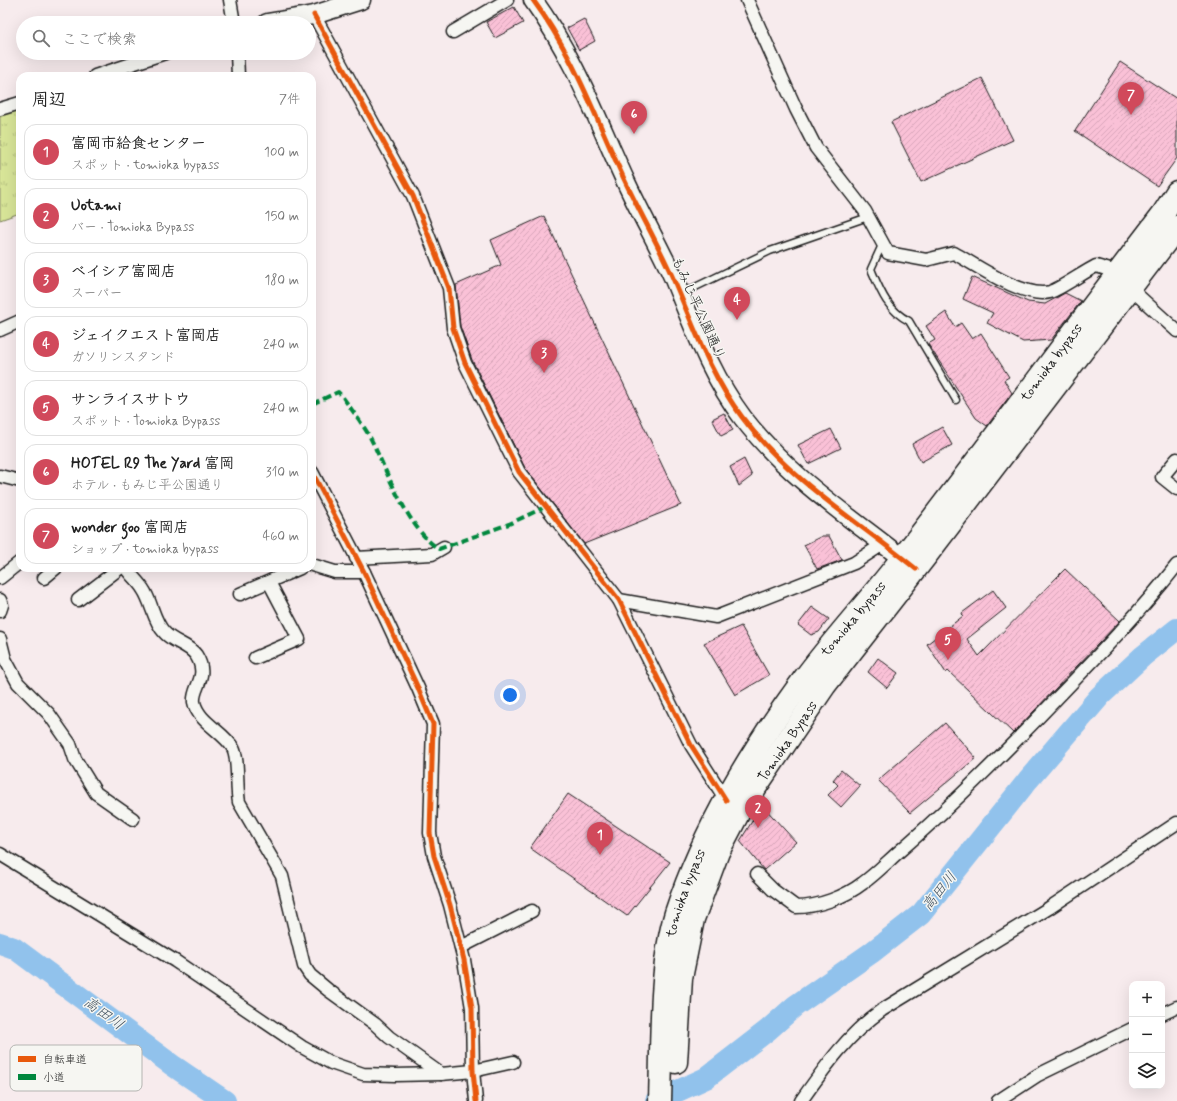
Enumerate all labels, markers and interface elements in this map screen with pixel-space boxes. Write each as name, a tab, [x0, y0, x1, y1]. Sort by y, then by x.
search box	[16, 16, 316, 60]
icon: search	[30, 27, 52, 49]
text: ここで検索	[62, 30, 137, 50]
pin: 7	[1118, 82, 1144, 115]
text: 周辺	[32, 89, 66, 111]
text: 7件	[279, 91, 300, 108]
pin: 6	[621, 101, 647, 134]
text: 富岡市給食センター	[71, 134, 206, 154]
text: 1	[43, 144, 49, 161]
text: 100 m	[264, 144, 299, 161]
text: スポット · tomioka bypass	[71, 157, 219, 174]
text: Uotami	[71, 196, 121, 216]
text: 2	[43, 208, 49, 225]
text: 150 m	[265, 208, 299, 225]
text: バー · Tomioka Bypass	[71, 219, 194, 236]
street label: もみじ平公園通り	[667, 254, 729, 363]
text: ベイシア富岡店	[71, 262, 176, 282]
text: 3	[43, 272, 49, 289]
text: 180 m	[264, 272, 299, 289]
text: スーパー	[71, 285, 122, 302]
pin: 4	[724, 287, 750, 320]
street label: tomioka bypass	[1016, 320, 1087, 406]
text: ジェイクエスト富岡店	[71, 326, 221, 346]
text: 4	[42, 336, 50, 353]
text: 240 m	[263, 336, 299, 353]
pin: 3	[531, 340, 557, 373]
text: ガソリンスタンド	[71, 349, 175, 366]
text: サンライスサトウ	[71, 390, 190, 410]
text: 5	[42, 400, 50, 417]
text: 240 m	[263, 400, 299, 417]
text: スポット · Tomioka Bypass	[71, 413, 220, 430]
text: HOTEL R9 The Yard 富岡	[71, 454, 234, 474]
text: 6	[43, 464, 49, 481]
text: 310 m	[266, 464, 299, 481]
text: ホテル · もみじ平公園通り	[71, 477, 223, 494]
text: wonder goo 富岡店	[71, 518, 189, 538]
text: 7	[42, 528, 50, 545]
text: 460 m	[263, 528, 299, 545]
text: ショップ · tomioka bypass	[71, 541, 219, 558]
street label: tomioka bypass	[816, 578, 890, 661]
pin: 5	[935, 627, 961, 660]
your location	[500, 685, 520, 705]
street label: Tomioka Bypass	[754, 697, 822, 785]
pin: 2	[745, 795, 771, 828]
pin: 1	[587, 822, 613, 855]
street label: tomioka bypass	[662, 846, 710, 940]
water label: 高田川	[918, 868, 962, 915]
map controls	[1129, 981, 1165, 1089]
button: +	[1129, 981, 1165, 1017]
water label: 高田川	[79, 992, 127, 1035]
button: −	[1129, 1017, 1165, 1053]
legend	[10, 1045, 142, 1091]
text: 自転車道	[43, 1053, 87, 1067]
button: layers	[1129, 1053, 1165, 1089]
text: 小道	[43, 1071, 65, 1085]

